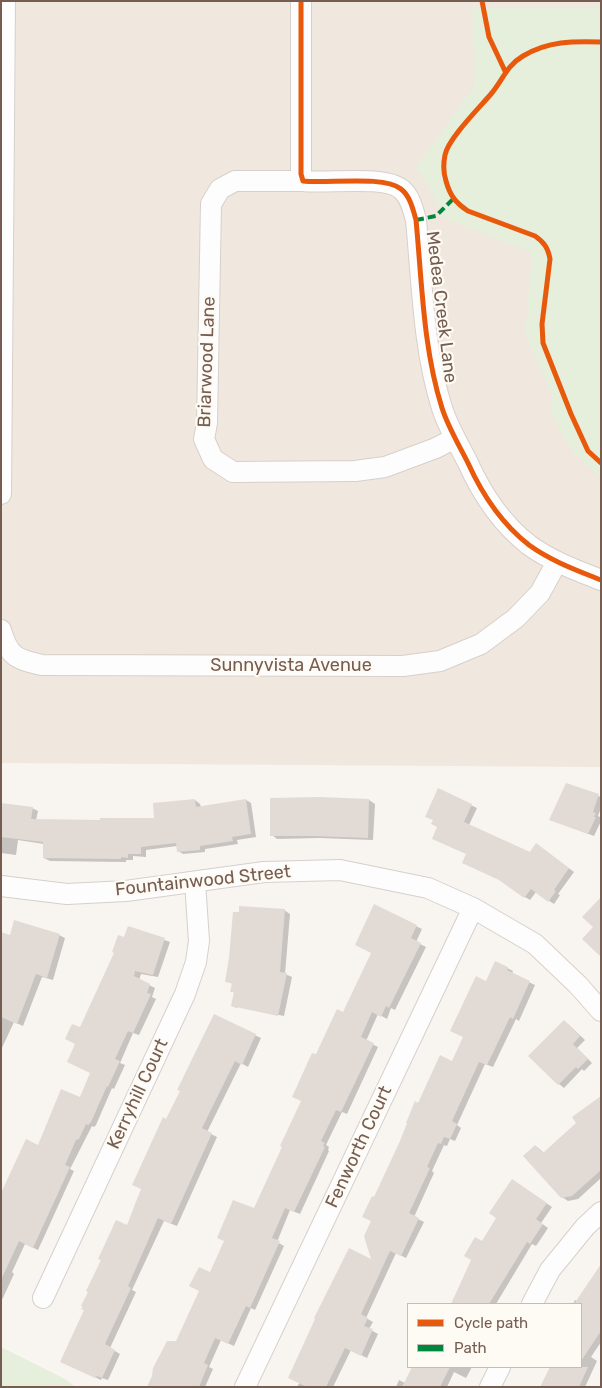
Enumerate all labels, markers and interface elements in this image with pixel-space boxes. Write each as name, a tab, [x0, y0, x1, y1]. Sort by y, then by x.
street label: Medea Creek Lane	[421, 230, 461, 384]
street label: Briarwood Lane	[194, 296, 220, 428]
street label: Sunnyvista Avenue	[210, 655, 372, 677]
street label: Fountainwood Street	[114, 861, 292, 901]
street label: Kerryhill Court	[103, 1035, 173, 1153]
street label: Fenworth Court	[321, 1083, 397, 1211]
legend	[407, 1303, 582, 1368]
text: Cycle path	[454, 1314, 528, 1332]
text: Path	[454, 1339, 487, 1357]

